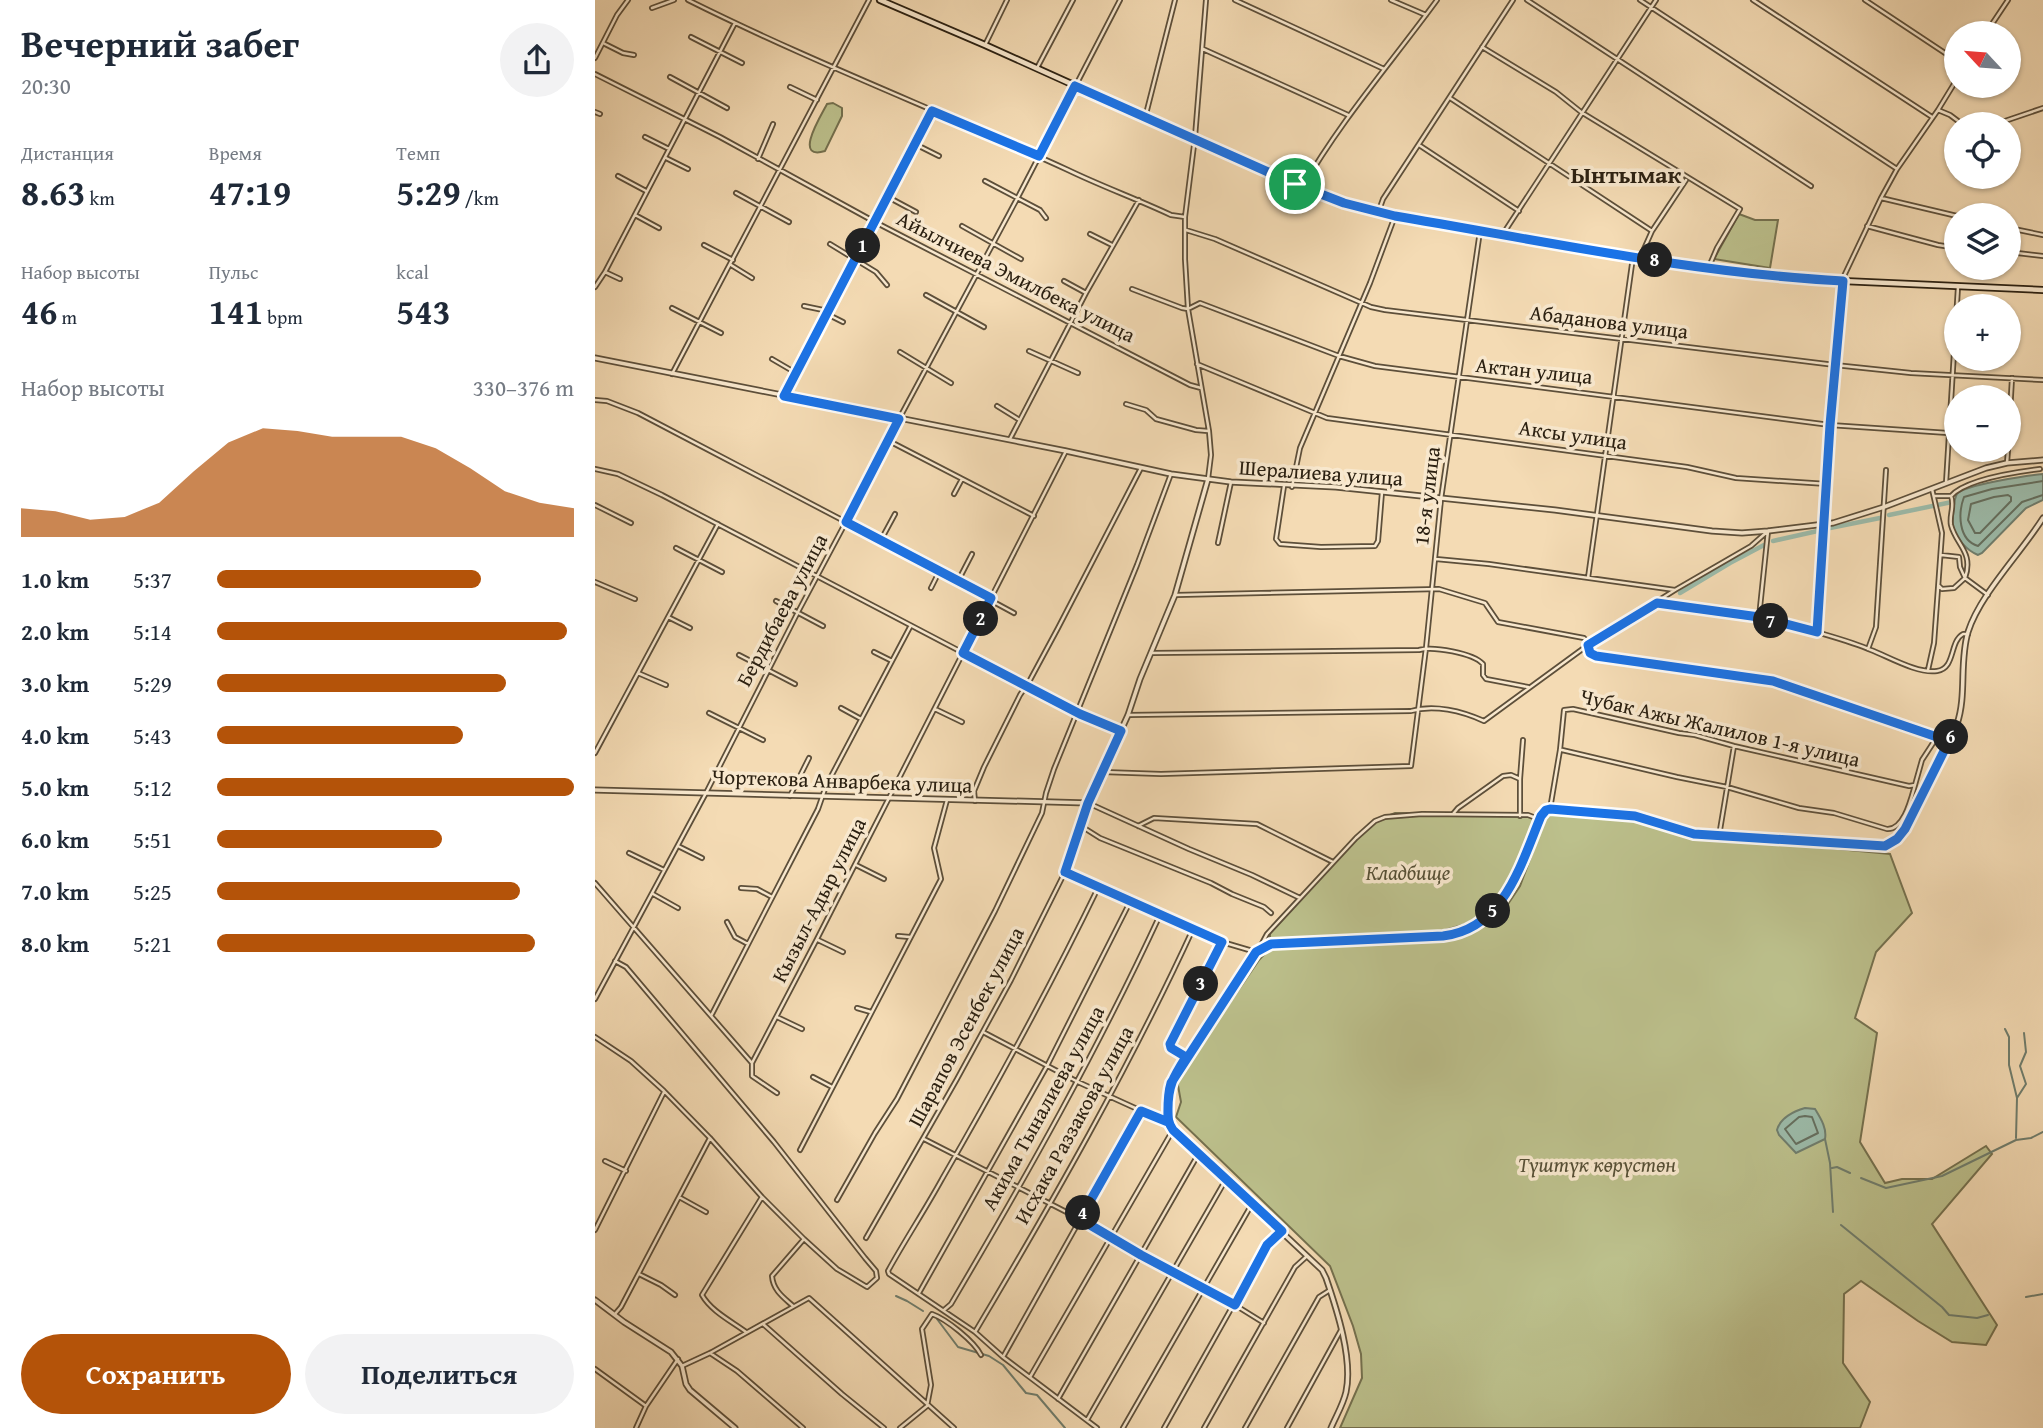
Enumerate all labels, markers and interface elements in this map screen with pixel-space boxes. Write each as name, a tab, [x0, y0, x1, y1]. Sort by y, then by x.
text: Вечерний забег	[21, 15, 299, 71]
north arrow	[1944, 21, 2021, 98]
map controls	[1944, 21, 2021, 462]
button: share	[500, 23, 574, 97]
text: 20:30	[21, 69, 71, 102]
button: locate	[1944, 112, 2021, 189]
text: Дистанция	[21, 139, 114, 167]
text: Время	[209, 139, 262, 167]
text: Темп	[396, 139, 440, 167]
pin	[1265, 154, 1325, 214]
district label: Ынтымак	[1571, 157, 1682, 192]
icon: arrive	[1276, 165, 1314, 203]
text: 8.63	[21, 167, 85, 218]
text: 47:19	[209, 167, 291, 218]
text: 5:29	[396, 167, 461, 218]
text: km	[85, 184, 115, 212]
text: /km	[461, 184, 499, 212]
street label: Айылчиева Эмилбека улица	[892, 203, 1141, 350]
button: layers	[1944, 203, 2021, 280]
pin: 1	[845, 229, 881, 264]
text: 1	[858, 231, 867, 259]
pin: 8	[1637, 243, 1673, 278]
text: 8	[1650, 245, 1659, 273]
text: Набор высоты	[21, 258, 140, 286]
text: Пульс	[209, 258, 258, 286]
text: kcal	[396, 258, 429, 286]
text: 46	[21, 286, 57, 337]
text: 141	[209, 286, 263, 337]
text: 543	[396, 286, 451, 337]
button: +	[1944, 294, 2021, 371]
street label: Абаданова улица	[1528, 296, 1690, 347]
text: m	[57, 303, 77, 331]
text: bpm	[263, 303, 303, 331]
street label: Актан улица	[1474, 349, 1594, 392]
text: Набор высоты	[21, 371, 165, 404]
text: 330–376 m	[473, 371, 574, 404]
button: −	[1944, 385, 2021, 462]
street label: Аксы улица	[1517, 412, 1629, 457]
street label: 18-я улица	[1405, 445, 1448, 547]
street label: Шералиева улица	[1238, 451, 1404, 494]
street label: Бердибаева улица	[728, 528, 835, 692]
text: 1.0 km	[21, 563, 89, 596]
text: 5:37	[133, 563, 172, 596]
pin: 2	[963, 602, 999, 636]
text: 2	[976, 604, 985, 632]
pin: 7	[1753, 604, 1789, 638]
text: 7	[1766, 606, 1775, 634]
text: 2.0 km	[21, 615, 89, 648]
text: 5:14	[133, 615, 172, 648]
text: 3.0 km	[21, 667, 89, 700]
text: 5:29	[133, 667, 172, 700]
street label: Чубак Ажы Жалилов 1-я улица	[1577, 680, 1863, 775]
text: 4.0 km	[21, 719, 89, 752]
text: 5:43	[133, 719, 172, 752]
pin: 6	[1933, 720, 1969, 754]
text: 6	[1946, 722, 1955, 750]
street label: Чортекова Анварбека улица	[711, 760, 973, 801]
text: 5.0 km	[21, 771, 89, 804]
text: 5:12	[133, 771, 172, 804]
street label: Кызыл-Адыр улица	[764, 812, 874, 988]
text: 6.0 km	[21, 823, 89, 856]
text: 5:51	[133, 823, 172, 856]
park label: Кладбище	[1366, 857, 1450, 888]
text: 7.0 km	[21, 875, 89, 908]
text: 5:25	[133, 875, 172, 908]
pin: 5	[1475, 894, 1511, 928]
text: 5	[1488, 896, 1497, 924]
street label: Шарапов Эсенбек улица	[900, 921, 1031, 1132]
text: 8.0 km	[21, 927, 89, 960]
text: 5:21	[133, 927, 172, 960]
pin: 3	[1183, 967, 1219, 1002]
text: 3	[1196, 969, 1205, 997]
street label: Акима Тыналиева улица	[973, 1000, 1112, 1216]
street label: Исхака Раззакова улица	[1006, 1020, 1141, 1230]
park label: Түштүк көрүстөн	[1518, 1149, 1676, 1180]
pin: 4	[1065, 1196, 1100, 1230]
text: 4	[1078, 1198, 1087, 1226]
button: Сохранить	[21, 1334, 291, 1414]
button: Поделиться	[305, 1334, 574, 1414]

